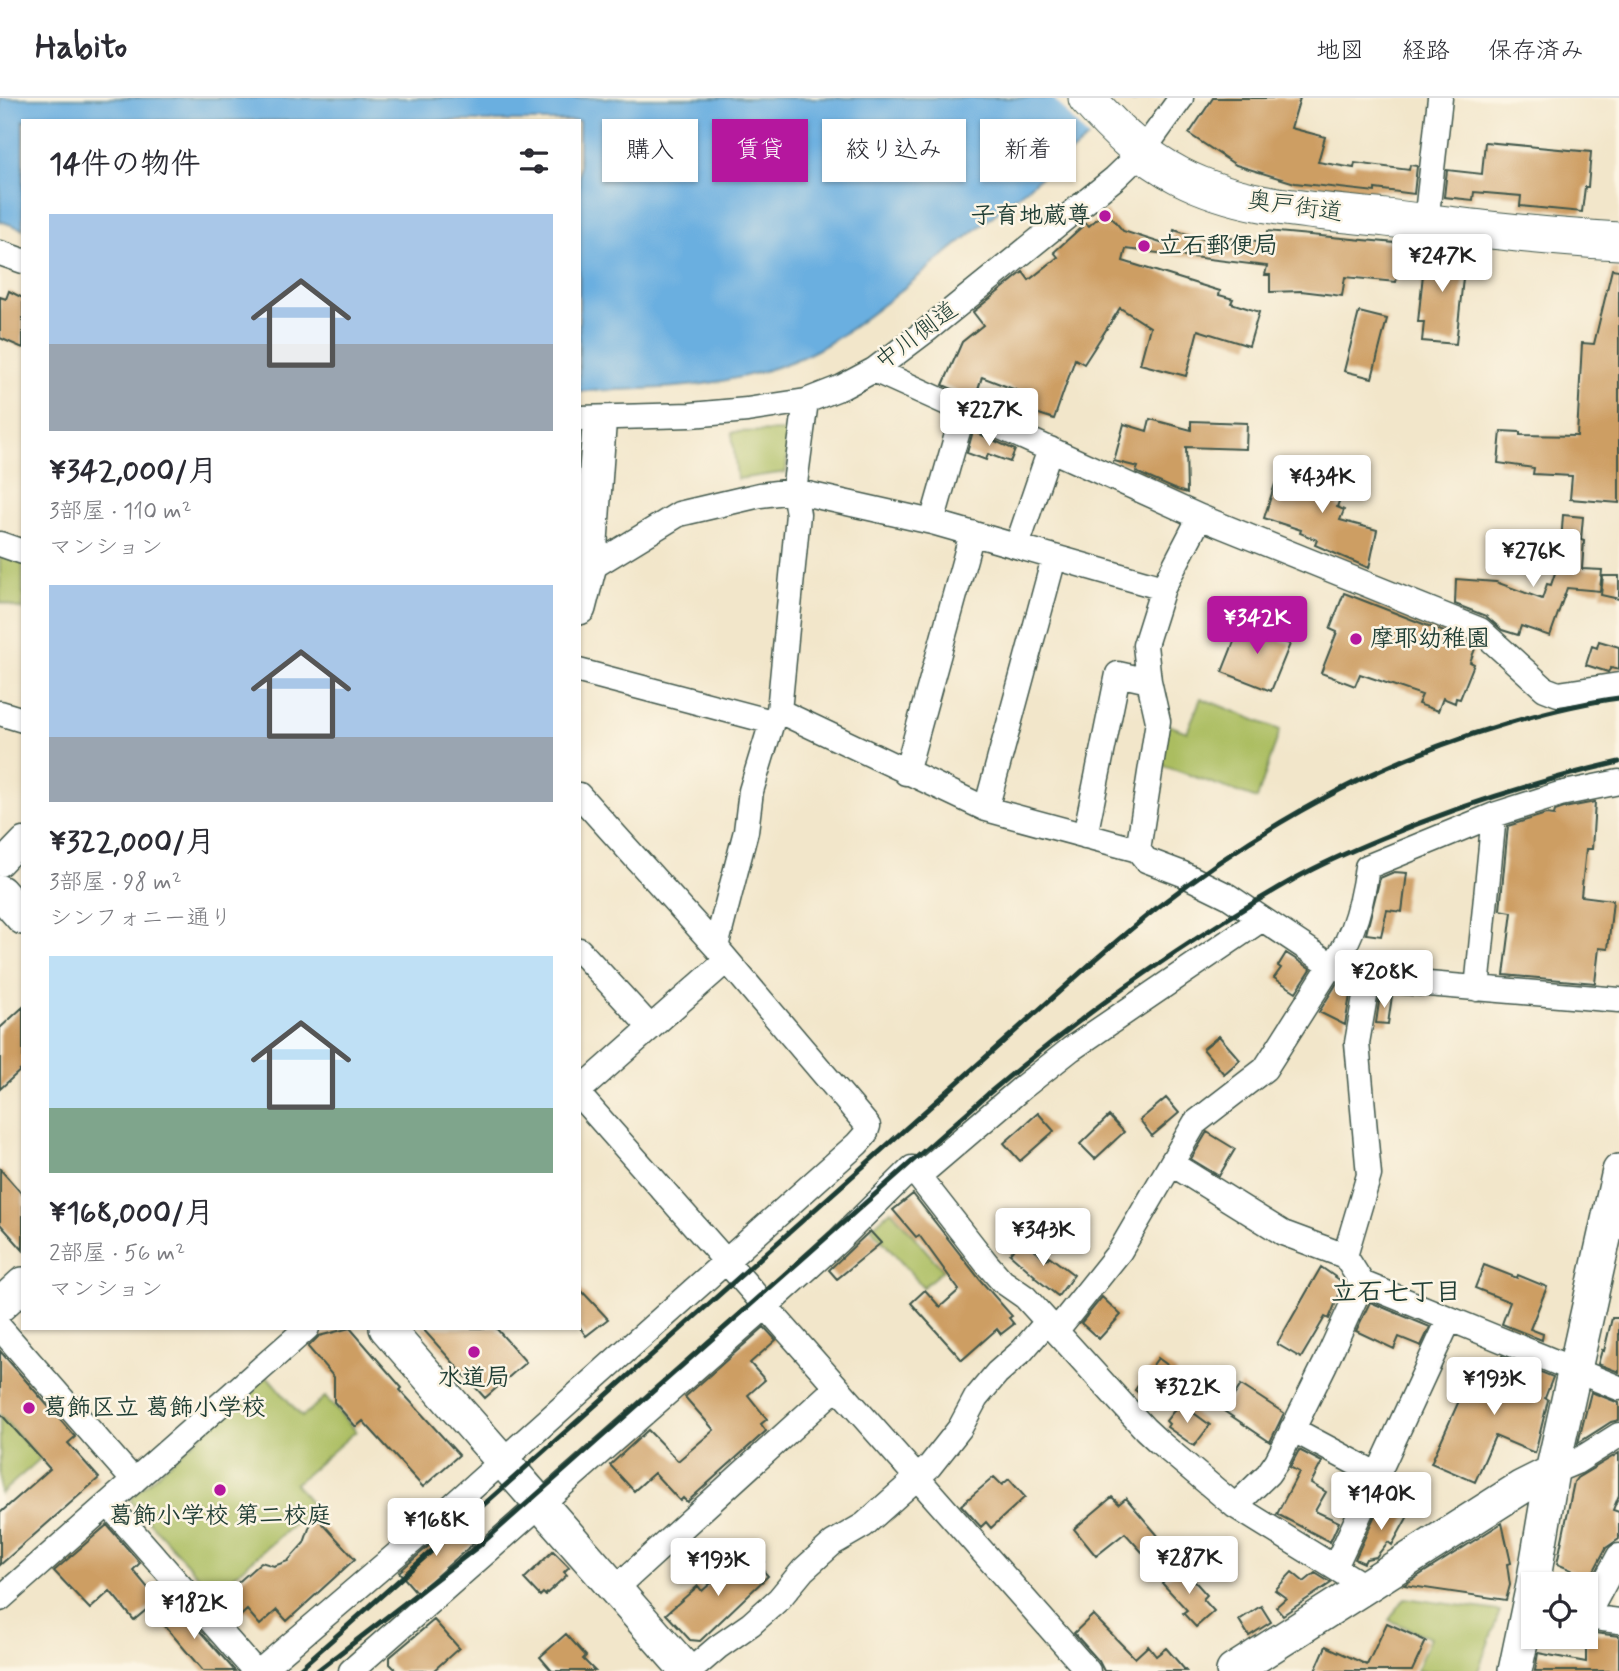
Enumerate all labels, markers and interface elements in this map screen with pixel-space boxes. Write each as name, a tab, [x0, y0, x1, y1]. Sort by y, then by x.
text: Habito	[35, 26, 127, 70]
text: 地図	[1316, 36, 1364, 67]
text: 経路	[1402, 36, 1450, 67]
text: 保存済み	[1488, 36, 1584, 67]
chip: 購入	[602, 119, 698, 182]
chip: 賃貸	[712, 119, 808, 182]
chip: 絞り込み	[822, 119, 966, 182]
chip: 新着	[980, 119, 1076, 182]
icon: filters	[515, 142, 553, 180]
text: 14件の物件	[49, 145, 201, 184]
street label: 奥戸街道	[1245, 185, 1345, 229]
place label: 子育地蔵尊	[971, 201, 1091, 232]
marker: 子育地蔵尊	[1097, 208, 1113, 224]
place label: 立石郵便局	[1158, 231, 1278, 262]
pin: ¥247K	[1393, 234, 1491, 294]
marker: 立石郵便局	[1136, 238, 1152, 254]
text: ¥247K	[1408, 242, 1476, 272]
icon: home	[238, 260, 364, 386]
street label: 中川側道	[869, 295, 965, 377]
pin: ¥227K	[940, 388, 1038, 448]
text: ¥227K	[956, 396, 1022, 426]
text: ¥342,000/月	[49, 452, 217, 491]
pin: ¥434K	[1273, 456, 1371, 515]
text: ¥434K	[1289, 463, 1355, 493]
text: 3部屋 · 110 m²	[49, 497, 192, 527]
pin: ¥276K	[1484, 530, 1582, 589]
text: マンション	[49, 533, 163, 563]
text: ¥276K	[1501, 537, 1565, 567]
pin: ¥342K	[1208, 596, 1306, 656]
text: ¥342K	[1223, 604, 1291, 634]
place label: 摩耶幼稚園	[1370, 624, 1490, 655]
icon: home	[238, 631, 364, 757]
marker: 摩耶幼稚園	[1348, 631, 1364, 647]
text: ¥322,000/月	[49, 823, 215, 862]
text: 3部屋 · 98 m²	[49, 868, 182, 898]
text: シンフォニー通り	[49, 904, 233, 934]
pin: ¥208K	[1335, 950, 1433, 1010]
text: ¥208K	[1351, 958, 1417, 988]
icon: home	[238, 1002, 364, 1128]
text: ¥168,000/月	[49, 1194, 214, 1233]
pin: ¥343K	[994, 1208, 1092, 1268]
text: ¥343K	[1011, 1216, 1075, 1246]
text: 2部屋 · 56 m²	[49, 1239, 185, 1269]
text: マンション	[49, 1275, 163, 1305]
district label: 立石七丁目	[1331, 1276, 1461, 1310]
marker: 水道局	[466, 1344, 482, 1360]
pin: ¥193K	[1445, 1358, 1543, 1417]
place label: 水道局	[438, 1363, 510, 1394]
text: ¥193K	[1463, 1365, 1525, 1395]
pin: ¥322K	[1138, 1366, 1236, 1425]
text: ¥322K	[1154, 1373, 1220, 1403]
place label: 葛飾区立 葛飾小学校	[43, 1393, 265, 1424]
marker: 葛飾区立 葛飾小学校	[21, 1400, 37, 1416]
pin: ¥140K	[1332, 1472, 1430, 1532]
text: ¥140K	[1347, 1480, 1415, 1510]
marker: 葛飾小学校 第二校庭	[212, 1482, 228, 1498]
pin: ¥168K	[387, 1498, 485, 1558]
place label: 葛飾小学校 第二校庭	[109, 1501, 331, 1532]
text: ¥168K	[404, 1506, 468, 1536]
pin: ¥287K	[1140, 1536, 1238, 1596]
pin: ¥193K	[669, 1538, 767, 1598]
text: ¥287K	[1156, 1544, 1222, 1574]
text: ¥193K	[687, 1546, 749, 1576]
map controls	[1521, 1572, 1598, 1649]
button: locate	[1521, 1572, 1598, 1649]
pin: ¥182K	[145, 1582, 243, 1641]
text: ¥182K	[161, 1589, 227, 1619]

